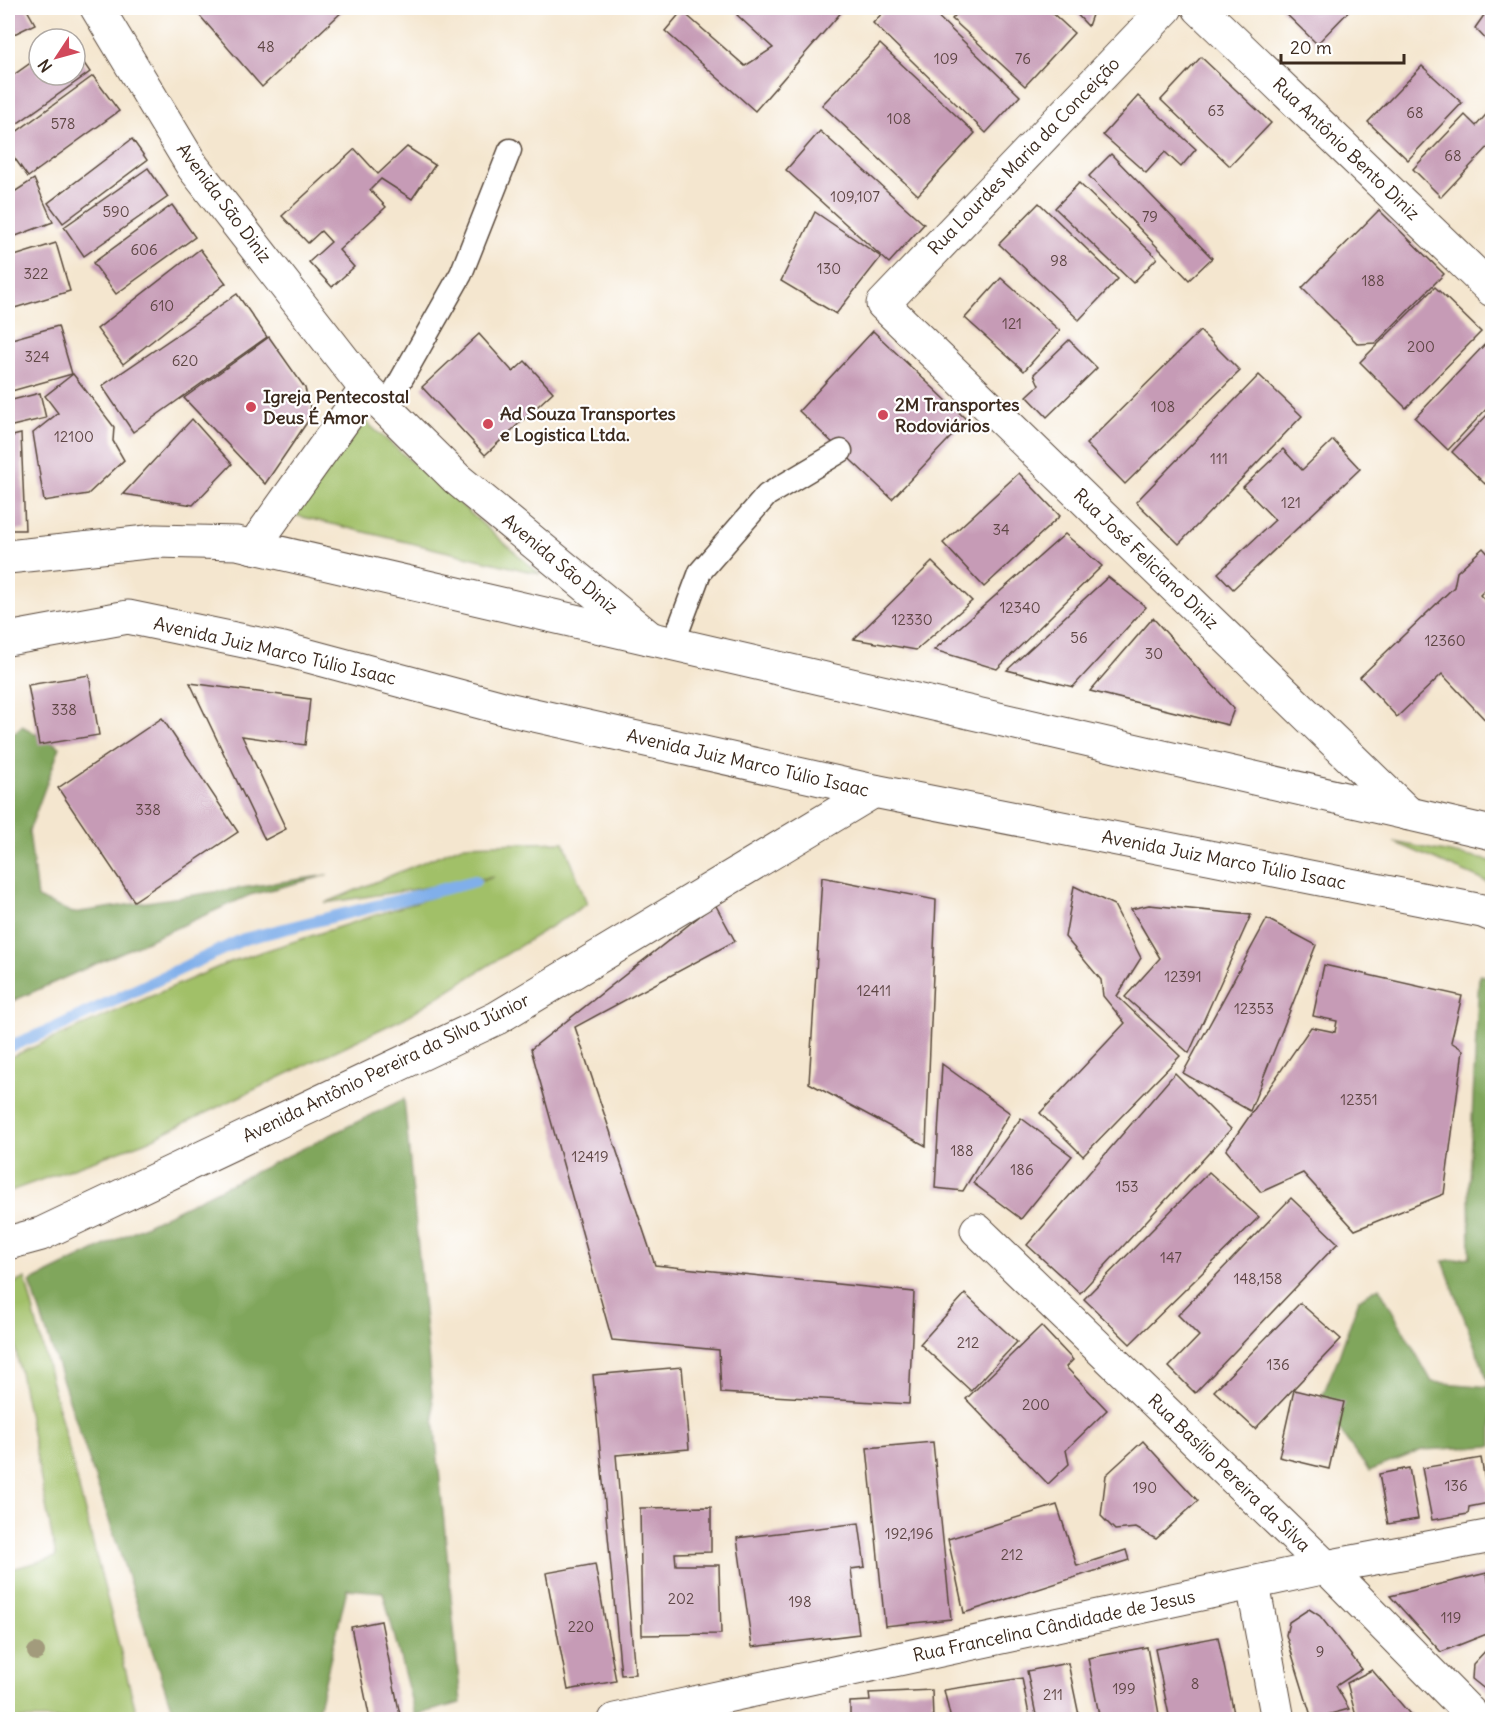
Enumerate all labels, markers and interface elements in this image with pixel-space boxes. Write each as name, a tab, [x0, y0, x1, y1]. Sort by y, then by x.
north arrow	[27, 27, 87, 87]
scale bar	[1281, 27, 1404, 65]
text: 20 m	[1290, 36, 1332, 59]
house number: 48	[257, 37, 275, 56]
house number: 109	[934, 49, 958, 68]
house number: 76	[1015, 49, 1031, 68]
street label: Rua Lourdes Maria da Conceição	[923, 52, 1124, 259]
text: N	[34, 55, 56, 76]
street label: Rua Antônio Bento Diniz	[1268, 73, 1425, 225]
house number: 63	[1207, 101, 1225, 120]
house number: 68	[1406, 103, 1424, 122]
house number: 108	[887, 109, 911, 128]
house number: 578	[51, 114, 75, 133]
street label: Avenida São Diniz	[172, 138, 277, 267]
house number: 68	[1444, 146, 1462, 165]
house number: 109,107	[830, 187, 880, 206]
house number: 590	[102, 202, 130, 221]
house number: 79	[1142, 207, 1158, 226]
house number: 606	[130, 240, 158, 259]
house number: 98	[1050, 251, 1068, 270]
house number: 130	[817, 259, 841, 278]
house number: 322	[24, 264, 48, 283]
house number: 188	[1361, 271, 1385, 290]
house number: 610	[150, 296, 174, 315]
house number: 121	[1002, 314, 1022, 333]
house number: 200	[1407, 337, 1435, 356]
house number: 324	[24, 347, 50, 366]
house number: 620	[172, 351, 198, 370]
place label: Igreja Pentecostal Deus É Amor	[263, 385, 409, 429]
place label: 2M Transportes Rodoviários	[895, 393, 1019, 437]
house number: 108	[1151, 397, 1175, 416]
marker: Igreja Pentecostal Deus É Amor	[244, 400, 258, 414]
place label: Ad Souza Transportes e Logistica Ltda.	[500, 402, 676, 446]
marker: 2M Transportes Rodoviários	[876, 408, 890, 422]
marker: Ad Souza Transportes e Logistica Ltda.	[481, 417, 495, 431]
house number: 12100	[54, 427, 94, 446]
house number: 111	[1210, 449, 1228, 468]
street label: Rua José Feliciano Diniz	[1069, 483, 1224, 634]
house number: 121	[1281, 493, 1301, 512]
street label: Avenida São Diniz	[498, 509, 623, 619]
house number: 34	[992, 520, 1010, 539]
house number: 12340	[999, 598, 1041, 617]
house number: 12330	[891, 610, 933, 629]
street label: Avenida Juiz Marco Túlio Isaac	[152, 611, 399, 690]
house number: 56	[1070, 628, 1088, 647]
house number: 12360	[1424, 631, 1466, 650]
house number: 30	[1145, 644, 1163, 663]
house number: 338	[51, 700, 77, 719]
street label: Avenida Juiz Marco Túlio Isaac	[625, 723, 872, 802]
house number: 338	[135, 800, 161, 819]
street label: Avenida Juiz Marco Túlio Isaac	[1100, 825, 1348, 894]
house number: 12391	[1164, 967, 1202, 986]
house number: 12411	[857, 981, 891, 1000]
street label: Avenida Antônio Pereira da Silva Júnior	[239, 988, 534, 1147]
house number: 12353	[1234, 999, 1274, 1018]
house number: 12351	[1340, 1090, 1378, 1109]
house number: 188	[950, 1141, 974, 1160]
house number: 12419	[571, 1147, 609, 1166]
house number: 186	[1010, 1160, 1034, 1179]
house number: 153	[1115, 1177, 1139, 1196]
house number: 147	[1160, 1248, 1182, 1267]
house number: 148,158	[1233, 1269, 1283, 1288]
house number: 212	[957, 1333, 979, 1352]
house number: 136	[1266, 1355, 1290, 1374]
street label: Rua Basílio Pereira da Silva	[1143, 1389, 1316, 1556]
house number: 200	[1022, 1395, 1050, 1414]
house number: 136	[1444, 1476, 1468, 1495]
house number: 190	[1133, 1478, 1157, 1497]
house number: 192,196	[885, 1524, 933, 1543]
house number: 212	[1001, 1545, 1023, 1564]
street label: Rua Francelina Cândidade de Jesus	[911, 1584, 1197, 1667]
house number: 202	[668, 1589, 694, 1608]
house number: 198	[788, 1592, 812, 1611]
house number: 119	[1441, 1608, 1461, 1627]
house number: 220	[568, 1617, 594, 1636]
house number: 9	[1316, 1642, 1324, 1661]
house number: 8	[1191, 1674, 1199, 1693]
house number: 199	[1112, 1679, 1136, 1698]
house number: 211	[1043, 1685, 1063, 1704]

